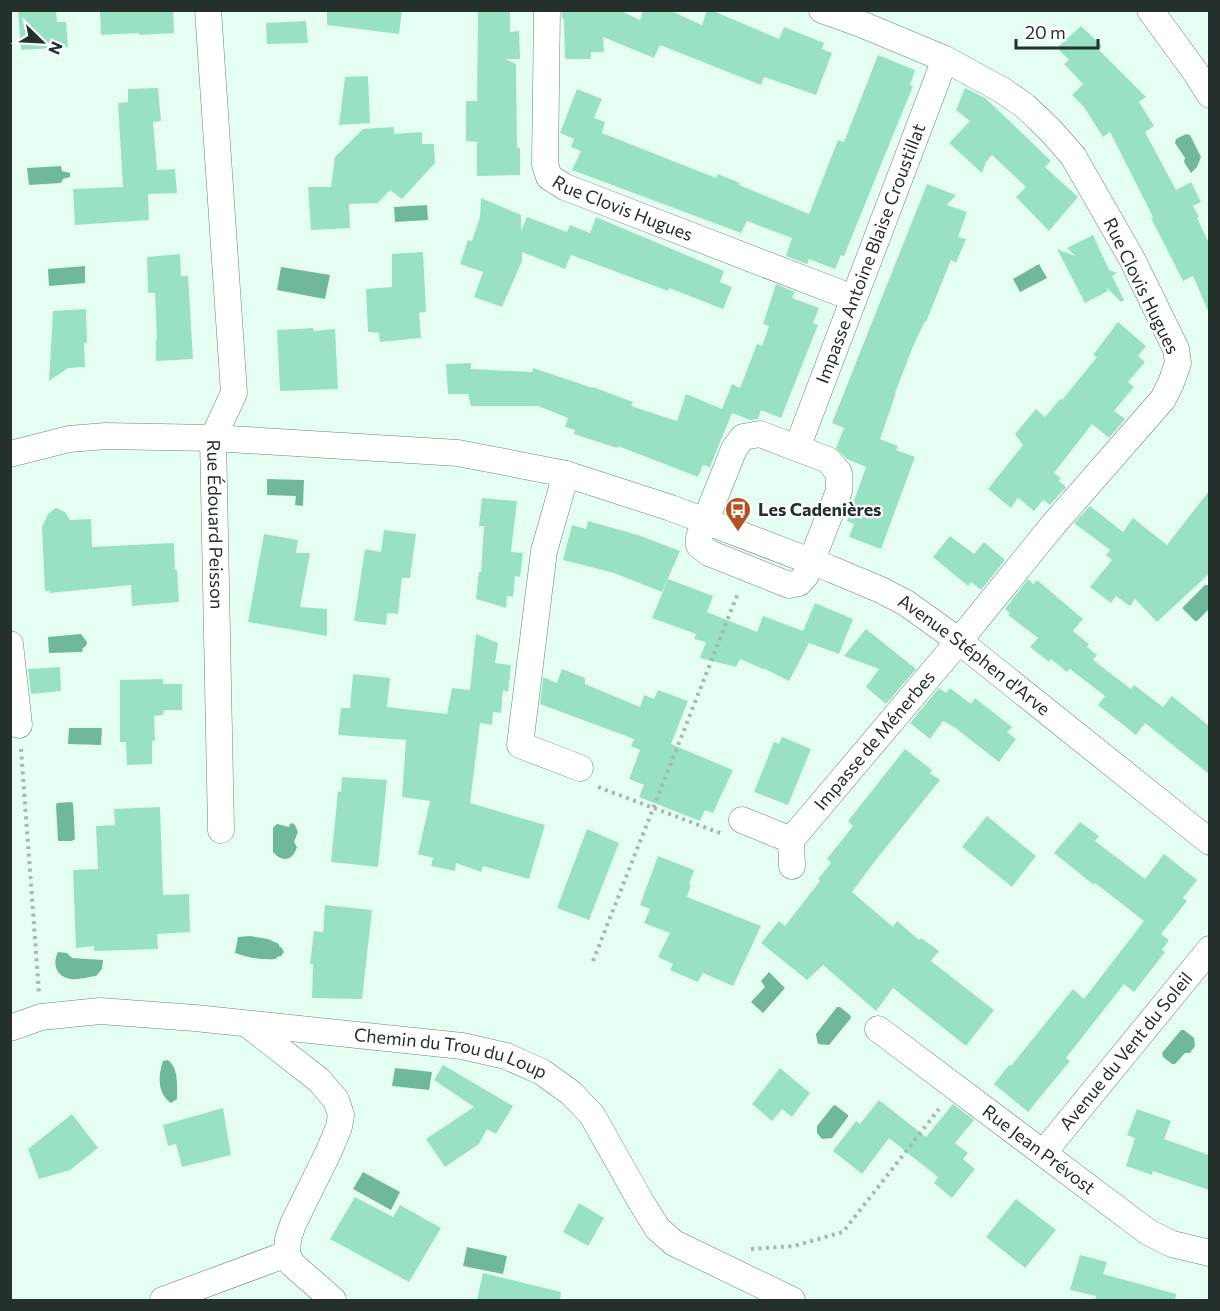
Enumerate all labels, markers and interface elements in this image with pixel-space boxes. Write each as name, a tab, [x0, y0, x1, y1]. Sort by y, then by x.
north arrow	[12, 12, 72, 72]
scale bar	[1016, 12, 1098, 50]
text: 20 m	[1025, 21, 1066, 43]
text: N	[45, 39, 67, 58]
street label: Impasse Antoine Blaise Croustillat	[811, 120, 929, 386]
street label: Rue Clovis Hugues	[549, 170, 696, 245]
street label: Rue Clovis Hugues	[1099, 214, 1184, 357]
street label: Rue Édouard Peisson	[203, 439, 228, 609]
bus stop icon: Les Cadenières	[723, 495, 753, 533]
place label: Les Cadenières	[758, 498, 882, 520]
street label: Avenue Stéphen d'Arve	[895, 589, 1055, 720]
street label: Impasse de Ménerbes	[809, 666, 939, 814]
street label: Avenue du Vent du Soleil	[1054, 967, 1197, 1134]
street label: Chemin du Trou du Loup	[353, 1023, 551, 1083]
street label: Rue Jean Prévost	[979, 1099, 1100, 1198]

